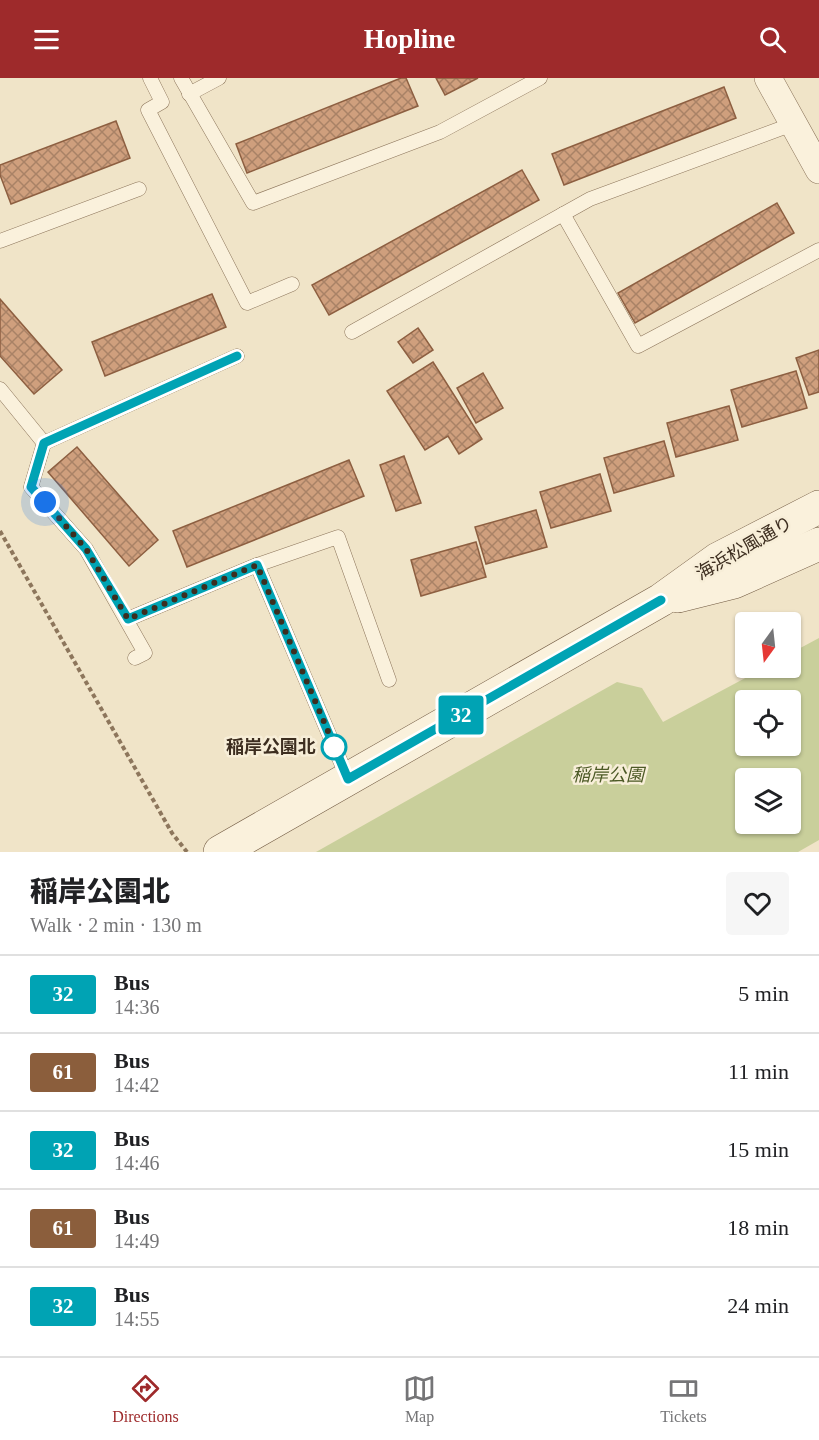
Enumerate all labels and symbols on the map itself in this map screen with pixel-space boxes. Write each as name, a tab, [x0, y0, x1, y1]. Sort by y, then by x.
your location	[30, 487, 60, 517]
street label: 海浜松風通り	[692, 512, 796, 584]
north arrow	[735, 612, 801, 678]
line badge: 32	[434, 696, 488, 734]
marker: 稲岸公園北	[321, 734, 347, 760]
place label: 稲岸公園北	[226, 737, 316, 757]
park label: 稲岸公園	[572, 765, 647, 785]

